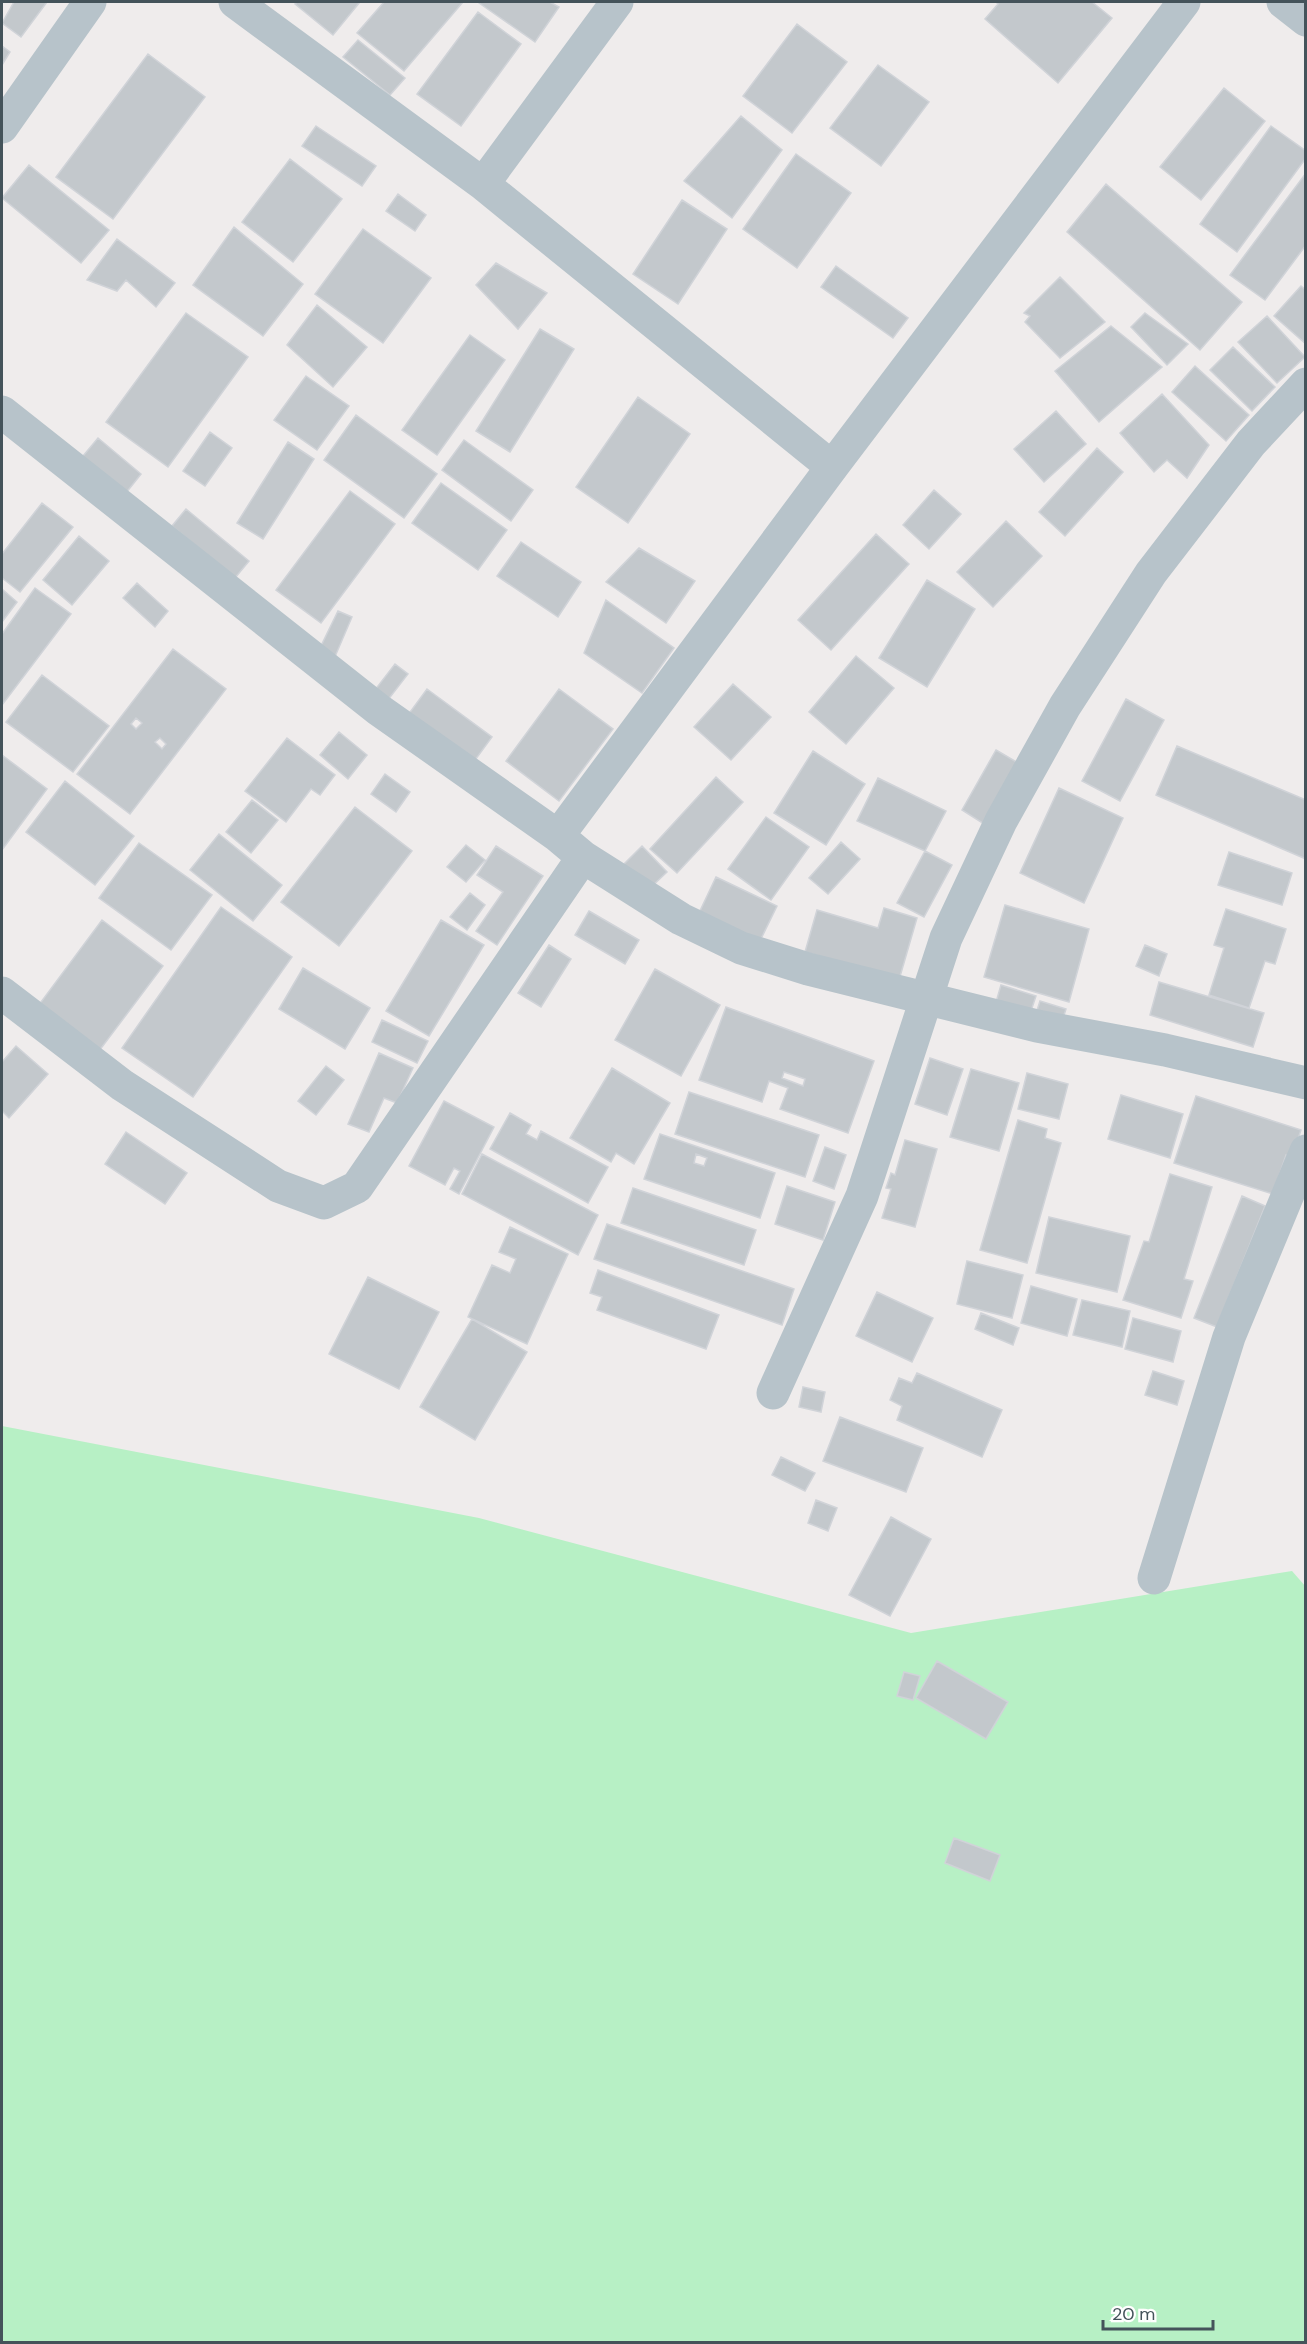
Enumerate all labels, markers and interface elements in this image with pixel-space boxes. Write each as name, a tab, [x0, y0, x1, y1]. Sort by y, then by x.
scale bar	[1103, 2293, 1212, 2331]
text: 20 m	[1112, 2302, 1155, 2326]

